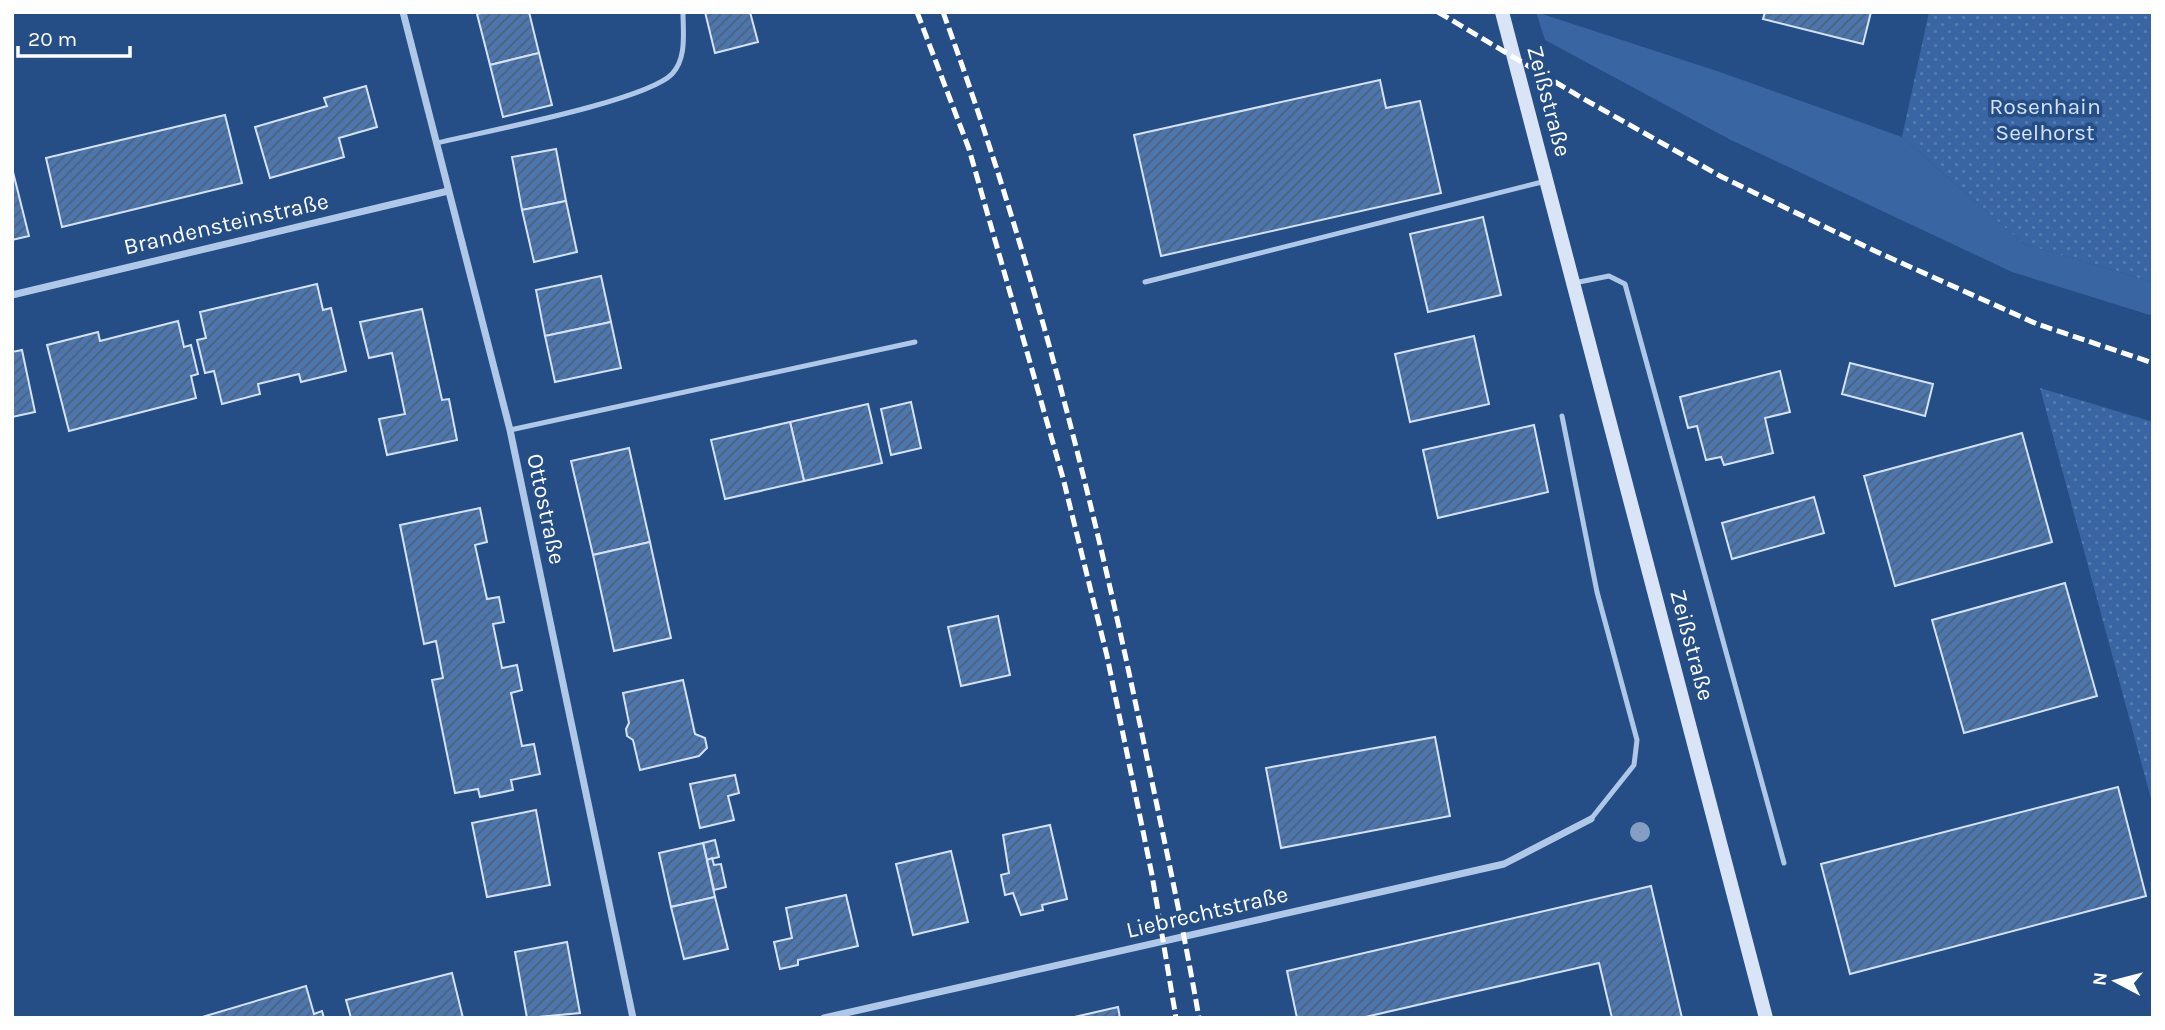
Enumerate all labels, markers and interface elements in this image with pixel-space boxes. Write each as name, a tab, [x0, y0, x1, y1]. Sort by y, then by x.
scale bar	[18, 14, 130, 58]
text: 20 m	[28, 27, 77, 51]
street label: Zeißstraße	[1521, 42, 1577, 160]
park label: Rosenhain Seelhorst	[1989, 93, 2101, 146]
street label: Brandensteinstraße	[121, 187, 331, 261]
street label: Ottostraße	[521, 451, 571, 567]
street label: Zeißstraße	[1664, 586, 1720, 704]
street label: Liebrechtstraße	[1123, 880, 1291, 944]
north arrow	[2081, 946, 2151, 1016]
text: N	[2088, 971, 2112, 987]

